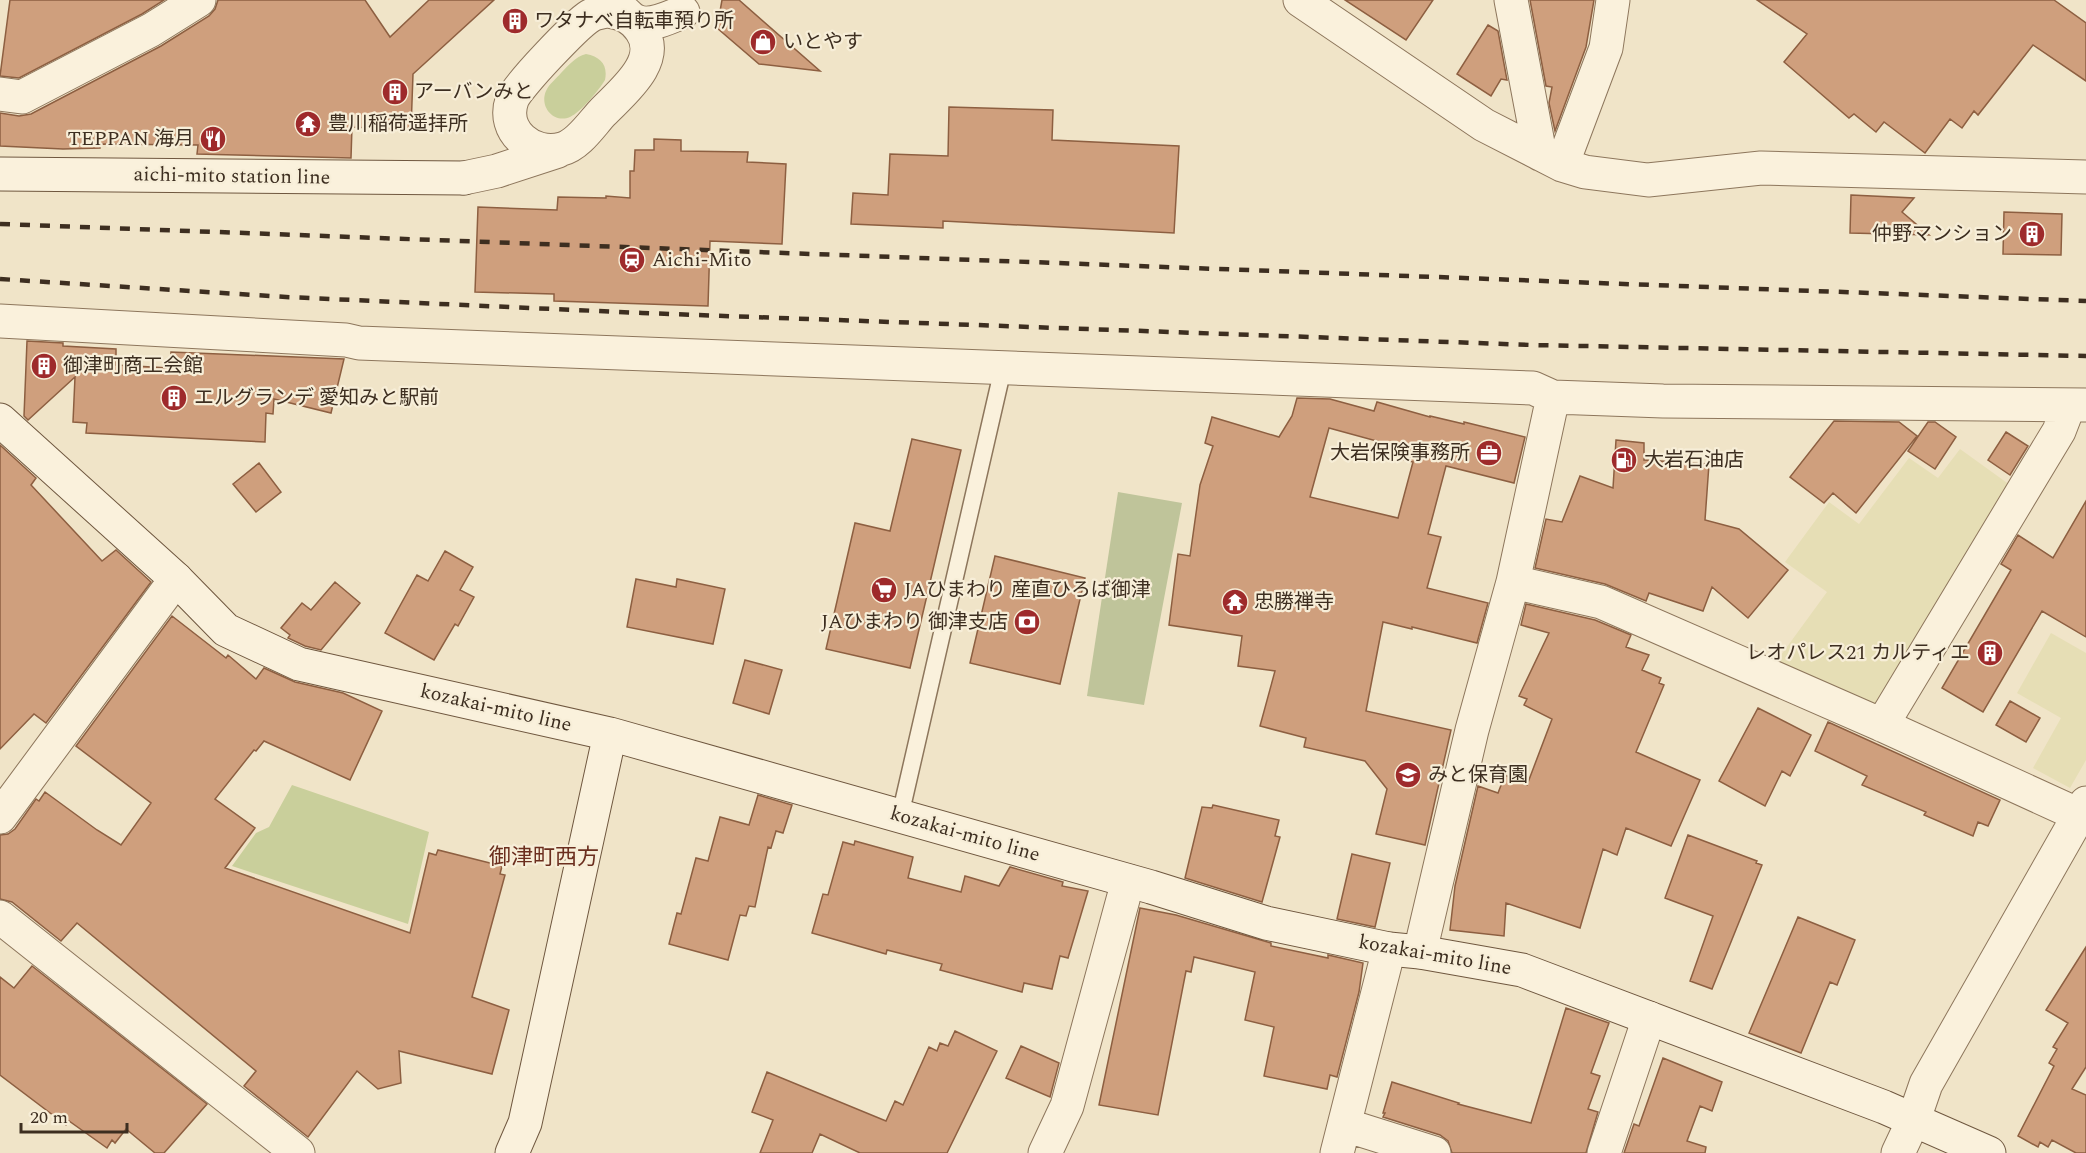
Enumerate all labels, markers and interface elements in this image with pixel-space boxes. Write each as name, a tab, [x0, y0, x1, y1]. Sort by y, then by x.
building icon: ワタナベ自転車預り所	[500, 6, 530, 36]
place label: ワタナベ自転車預り所	[534, 6, 734, 36]
shop icon: いとやす	[748, 27, 778, 57]
place label: いとやす	[783, 27, 863, 57]
building icon: アーバンみと	[380, 77, 410, 107]
place label: アーバンみと	[414, 77, 534, 107]
temple icon: 豊川稲荷遥拝所	[293, 109, 323, 139]
place label: 豊川稲荷遥拝所	[328, 109, 468, 139]
place label: TEPPAN 海月	[68, 124, 194, 154]
restaurant icon: TEPPAN 海月	[198, 124, 228, 154]
street label: aichi-mito station line	[133, 159, 331, 193]
place label: 仲野マンション	[1872, 219, 2012, 249]
building icon: 仲野マンション	[2017, 219, 2047, 249]
station icon: Aichi-Mito	[617, 245, 647, 275]
place label: Aichi-Mito	[652, 245, 751, 275]
building icon: 御津町商工会館	[29, 351, 59, 381]
place label: 御津町商工会館	[63, 351, 203, 381]
building icon: エルグランデ 愛知みと駅前	[159, 383, 189, 413]
place label: エルグランデ 愛知みと駅前	[194, 383, 439, 413]
place label: 大岩保険事務所	[1330, 438, 1470, 468]
office icon: 大岩保険事務所	[1474, 438, 1504, 468]
fuel station icon: 大岩石油店	[1609, 445, 1639, 475]
place label: 大岩石油店	[1644, 445, 1744, 475]
supermarket icon: JAひまわり 産直ひろば御津	[869, 575, 899, 605]
place label: JAひまわり 産直ひろば御津	[904, 575, 1151, 605]
temple icon: 忠勝禅寺	[1220, 587, 1250, 617]
place label: 忠勝禅寺	[1254, 587, 1334, 617]
place label: JAひまわり 御津支店	[821, 607, 1008, 637]
bank icon: JAひまわり 御津支店	[1012, 607, 1042, 637]
place label: レオパレス21 カルティエ	[1746, 638, 1970, 668]
building icon: レオパレス21 カルティエ	[1975, 638, 2005, 668]
street label: kozakai-mito line	[417, 676, 575, 740]
school or university icon: みと保育園	[1393, 760, 1423, 790]
place label: みと保育園	[1428, 760, 1528, 790]
street label: kozakai-mito line	[886, 798, 1044, 870]
district label: 御津町西方	[489, 841, 599, 874]
street label: kozakai-mito line	[1356, 927, 1514, 983]
scale bar	[21, 1096, 128, 1134]
text: 20 m	[30, 1104, 68, 1131]

